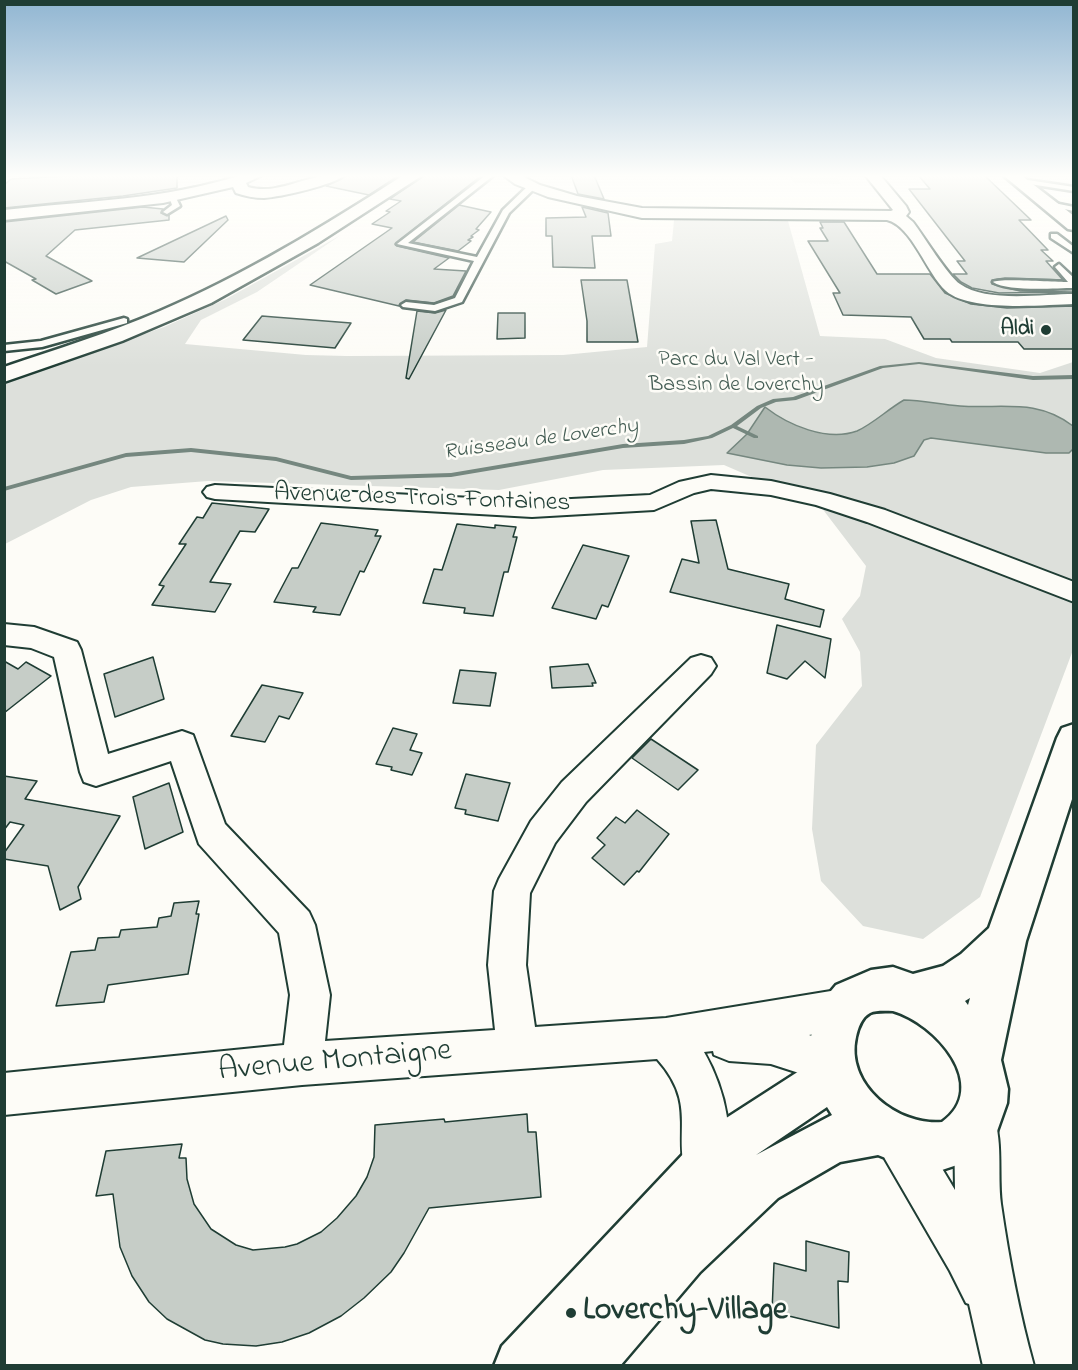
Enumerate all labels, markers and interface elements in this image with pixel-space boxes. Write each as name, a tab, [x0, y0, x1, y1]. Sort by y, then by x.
place label: Aldi	[1000, 317, 1034, 343]
marker: Aldi	[1039, 323, 1053, 337]
park label: Parc du Val Vert - Bassin de Loverchy	[649, 348, 823, 400]
water label: Ruisseau de Loverchy	[442, 414, 640, 468]
street label: Avenue des Trois Fontaines	[273, 479, 571, 521]
street label: Avenue Montaigne	[217, 1034, 453, 1092]
place label: Loverchy-Village	[583, 1294, 787, 1332]
marker: Loverchy-Village	[564, 1306, 578, 1320]

